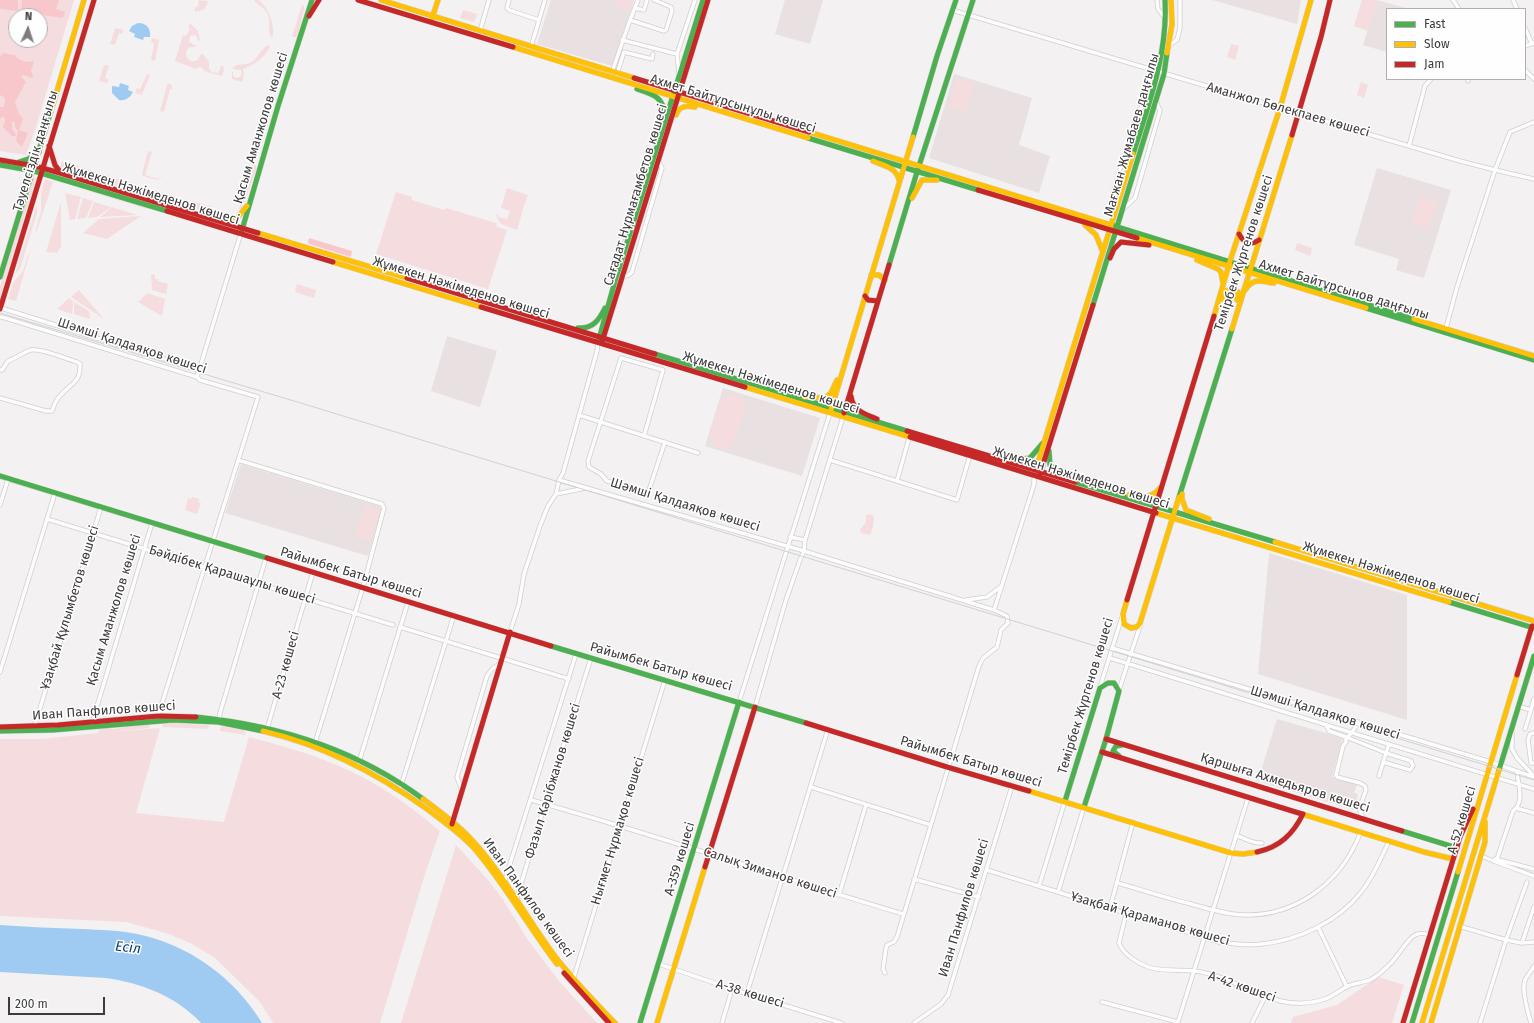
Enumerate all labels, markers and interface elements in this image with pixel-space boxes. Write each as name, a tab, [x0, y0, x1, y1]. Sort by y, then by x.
north arrow	[8, 8, 48, 48]
legend	[1386, 8, 1526, 80]
text: N	[25, 10, 33, 23]
text: Fast	[1424, 17, 1446, 31]
text: Slow	[1424, 37, 1450, 51]
street label: Қасым Аманжолов көшесі	[230, 50, 292, 206]
street label: Мағжан Жұмабаев даңғылы	[1101, 51, 1163, 219]
text: Jam	[1424, 57, 1444, 71]
street label: Ахмет Байтұрсынұлы көшесі	[648, 71, 818, 137]
street label: Аманжол Бөлекпаев көшесі	[1205, 79, 1371, 141]
street label: Тәуелсіздік даңғылы	[10, 89, 62, 213]
street label: Сағадат Нұрмағамбетов көшесі	[601, 102, 671, 288]
street label: Жұмекен Нәжімеденов көшесі	[61, 160, 241, 228]
street label: Темірбек Жүргенов көшесі	[1211, 173, 1277, 333]
street label: Жұмекен Нәжімеденов көшесі	[371, 254, 551, 322]
street label: Ахмет Байтұрсынов даңғылы	[1257, 257, 1431, 323]
street label: Шәмші Қалдаяқов көшесі	[56, 315, 208, 377]
street label: Жұмекен Нәжімеденов көшесі	[681, 349, 861, 417]
street label: Жұмекен Нәжімеденов көшесі	[991, 444, 1171, 512]
street label: Шәмші Қалдаяқов көшесі	[608, 475, 762, 535]
street label: Ұзақбай Құлымбетов көшесі	[37, 524, 103, 692]
street label: Қасым Аманжолов көшесі	[83, 532, 145, 688]
street label: Жұмекен Нәжімеденов көшесі	[1301, 539, 1481, 607]
street label: Бәйдібек Қарашаұлы көшесі	[147, 542, 317, 608]
street label: Райымбек Батыр көшесі	[278, 544, 424, 602]
street label: Темірбек Жүргенов көшесі	[1055, 616, 1117, 776]
street label: А-23 көшесі	[269, 629, 303, 701]
street label: Райымбек Батыр көшесі	[588, 639, 734, 695]
street label: Шәмші Қалдаяқов көшесі	[1248, 683, 1402, 743]
street label: Иван Панфилов көшесі	[32, 698, 176, 724]
street label: Фазыл Кәрібжанов көшесі	[522, 701, 584, 861]
street label: Райымбек Батыр көшесі	[898, 733, 1044, 791]
street label: Қаршыға Ахмедьяров көшесі	[1198, 750, 1372, 816]
street label: Нығмет Нұрмақов көшесі	[588, 755, 648, 907]
street label: А-52 көшесі	[1444, 784, 1480, 856]
street label: А-359 көшесі	[661, 820, 699, 898]
street label: Иван Панфилов көшесі	[479, 835, 577, 961]
street label: Иван Панфилов көшесі	[936, 837, 992, 979]
street label: Салық Зиманов көшесі	[701, 844, 839, 902]
street label: Ұзақбай Қараманов көшесі	[1069, 889, 1231, 949]
water label: Есіл	[114, 938, 142, 958]
street label: А-42 көшесі	[1206, 968, 1278, 1006]
street label: А-38 көшесі	[714, 976, 786, 1012]
scale bar	[10, 989, 107, 1015]
text: 200 m	[15, 997, 48, 1011]

